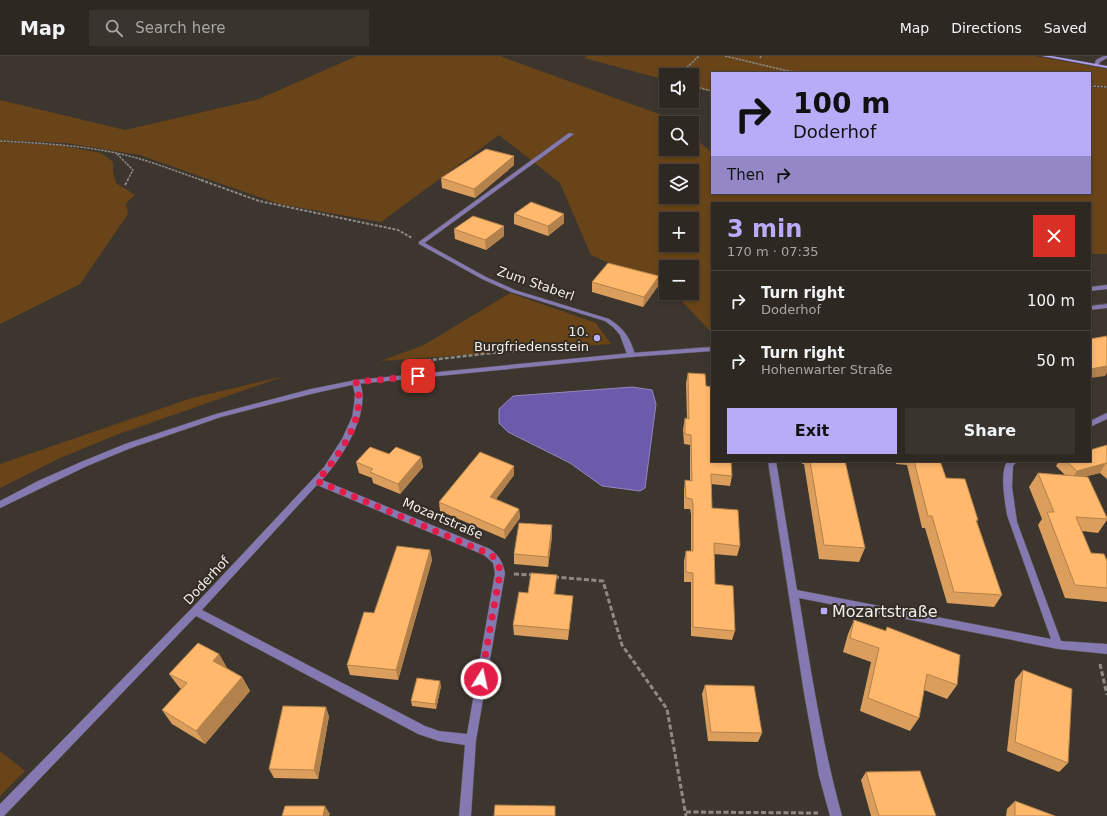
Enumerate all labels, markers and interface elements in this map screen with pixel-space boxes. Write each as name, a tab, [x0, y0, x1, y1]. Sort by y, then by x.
search box	[89, 10, 369, 46]
text: Map	[20, 17, 65, 39]
icon: search	[103, 17, 125, 39]
text: Search here	[135, 19, 225, 37]
text: Map	[900, 20, 929, 36]
text: Directions	[951, 20, 1022, 36]
text: Saved	[1044, 20, 1087, 36]
map controls	[659, 68, 699, 300]
button: sound	[659, 68, 699, 108]
text: 100 m	[793, 87, 890, 120]
icon: right	[727, 88, 779, 140]
button: search	[659, 116, 699, 156]
text: Doderhof	[793, 121, 876, 142]
button: layers	[659, 164, 699, 204]
icon: right	[772, 164, 794, 186]
text: Then	[727, 166, 764, 184]
button: +	[659, 212, 699, 252]
text: 3 min	[727, 215, 802, 243]
button: close	[1033, 215, 1075, 257]
text: 170 m · 07:35	[727, 244, 818, 259]
button: −	[659, 260, 699, 300]
street label: Zum Staberl	[495, 263, 576, 304]
text: Turn right	[761, 284, 845, 302]
icon: right	[727, 290, 749, 312]
text: 100 m	[1027, 292, 1075, 310]
text: Doderhof	[761, 302, 821, 317]
place label: 10. Burgfriedensstein	[474, 324, 589, 354]
marker: 10. Burgfriedensstein	[592, 333, 602, 343]
text: Turn right	[761, 344, 845, 362]
icon: right	[727, 350, 749, 372]
text: 50 m	[1037, 352, 1075, 370]
pin	[401, 359, 435, 393]
text: Hohenwarter Straße	[761, 362, 893, 377]
icon: arrive	[407, 365, 429, 387]
button: Exit	[727, 408, 897, 454]
button: Share	[905, 408, 1075, 454]
street label: Mozartstraße	[400, 495, 485, 542]
street label: Doderhof	[180, 553, 233, 607]
place label: Mozartstraße	[832, 602, 938, 621]
marker: Mozartstraße	[819, 606, 829, 616]
position arrow	[460, 658, 502, 700]

